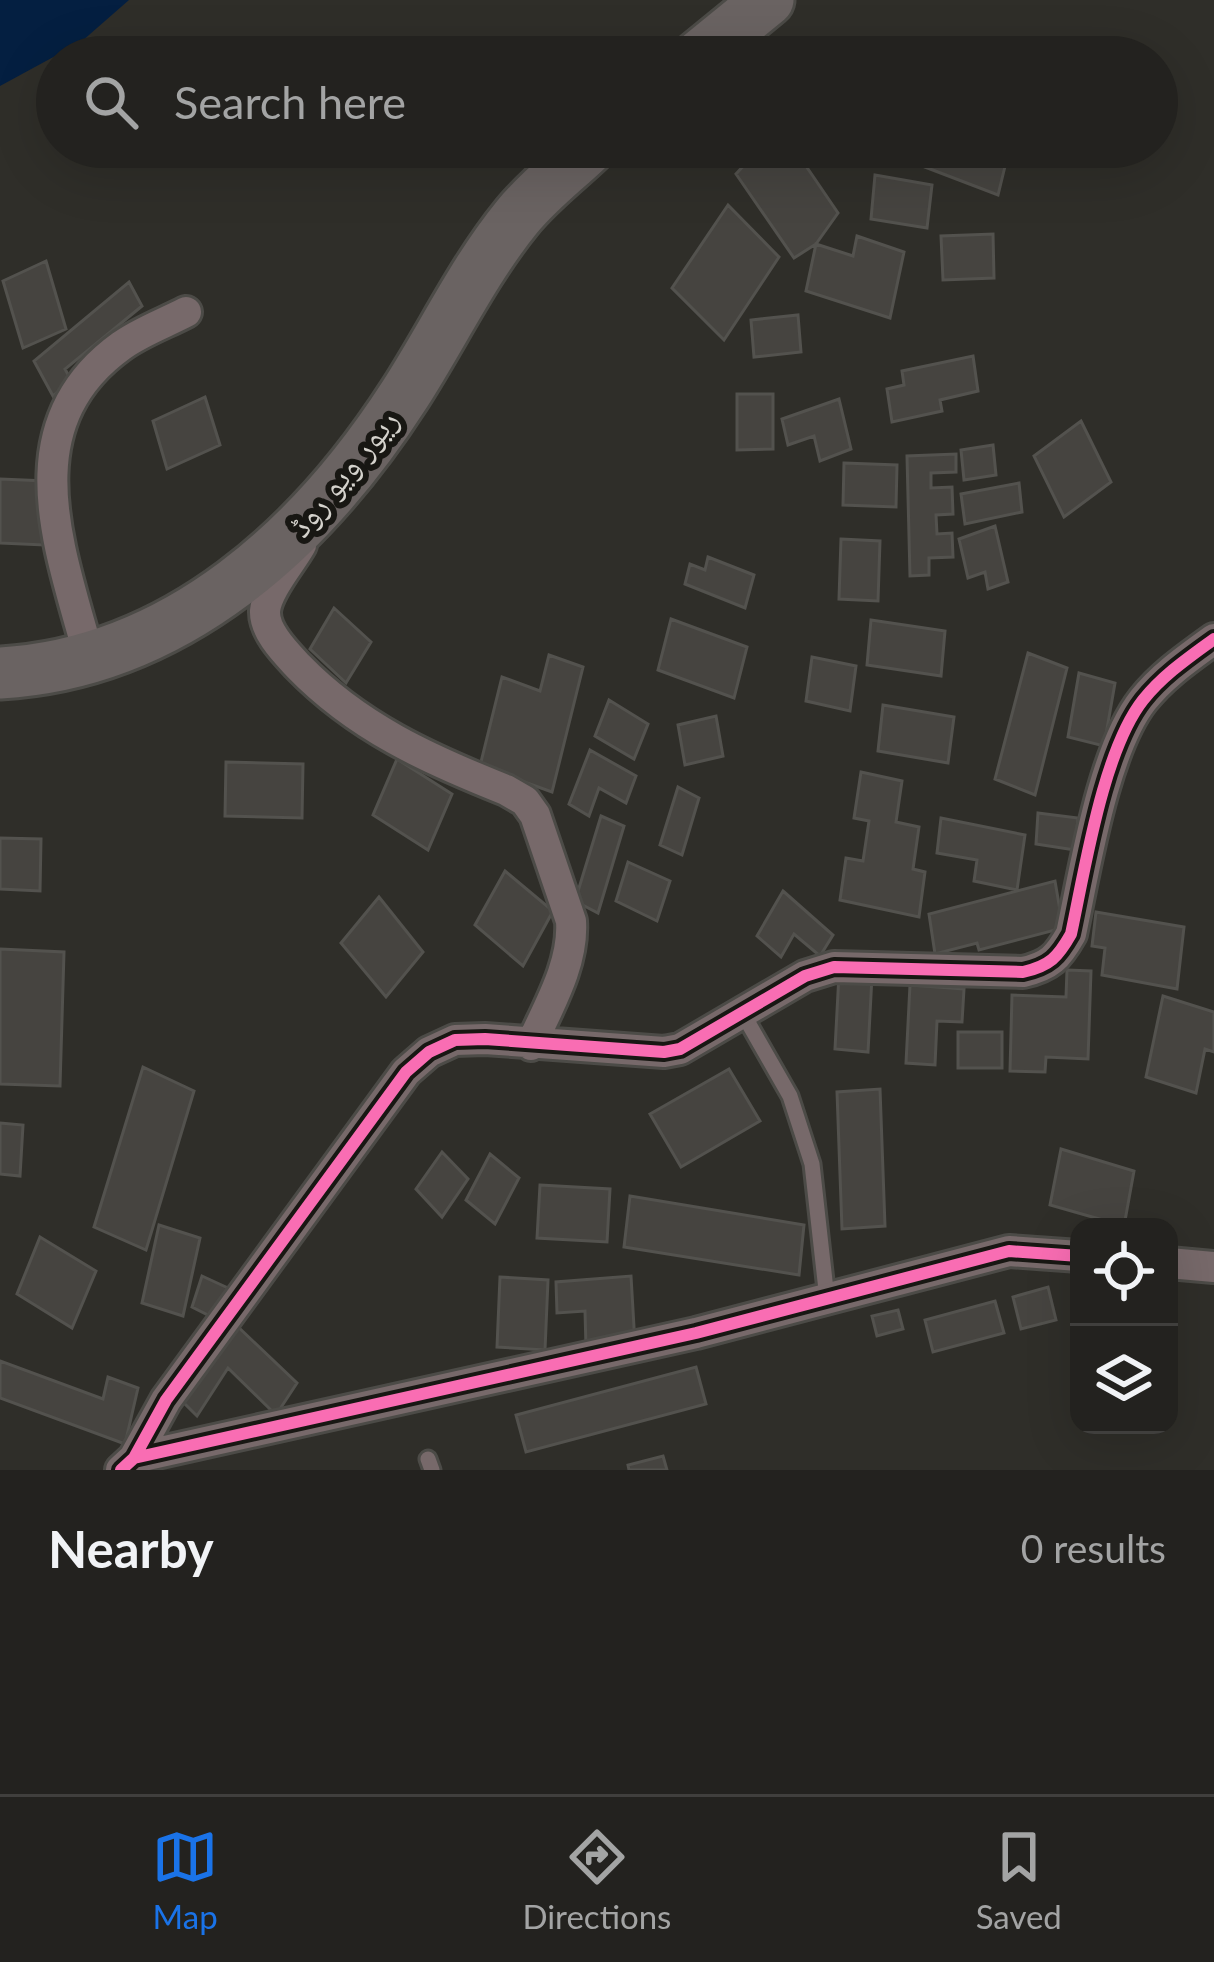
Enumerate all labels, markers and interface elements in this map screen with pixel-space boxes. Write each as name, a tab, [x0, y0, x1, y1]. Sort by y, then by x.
search box	[36, 36, 1178, 168]
icon: search	[78, 69, 144, 135]
text: Search here	[174, 75, 406, 129]
street label: ریور ویو روڈ	[278, 400, 406, 544]
map controls	[1070, 1218, 1178, 1434]
button: locate	[1070, 1218, 1178, 1326]
button: layers	[1070, 1326, 1178, 1434]
text: Nearby	[48, 1518, 214, 1579]
text: 0 results	[1021, 1525, 1166, 1571]
tab: Map	[152, 1824, 218, 1936]
tab: Directions	[522, 1824, 671, 1936]
tab: Saved	[976, 1824, 1062, 1936]

